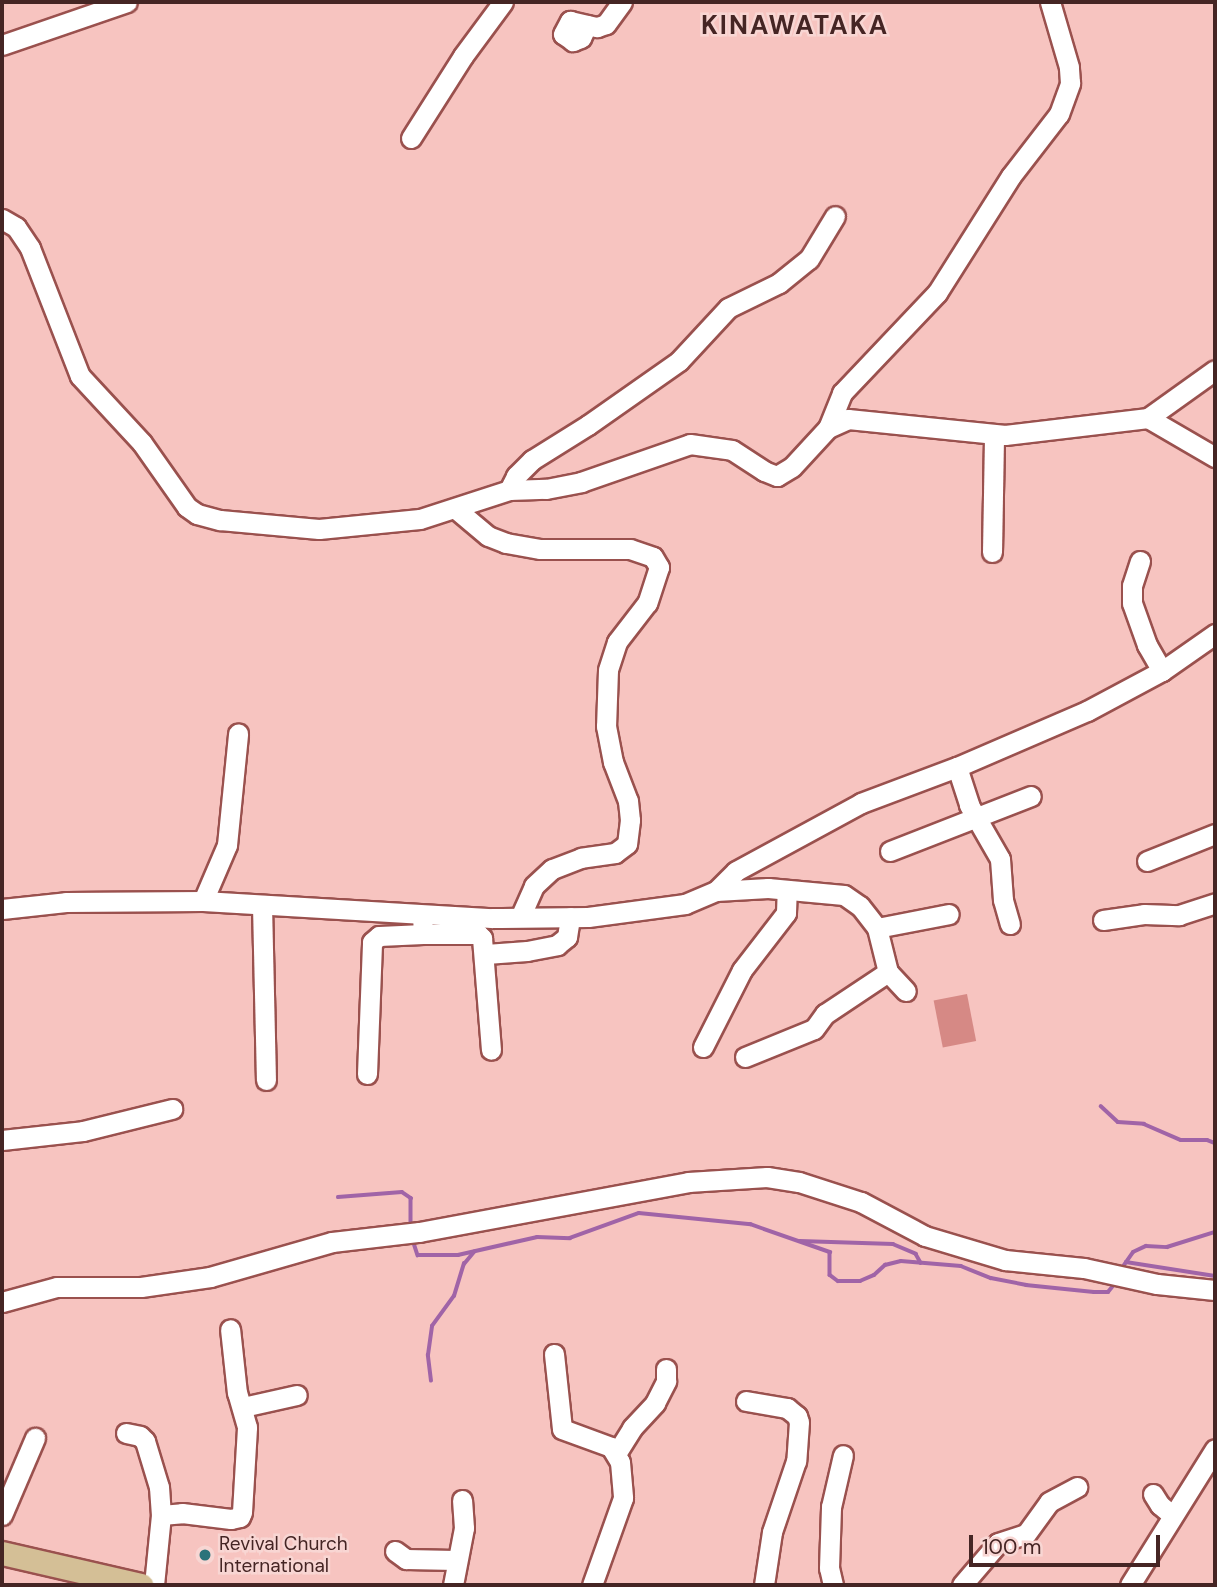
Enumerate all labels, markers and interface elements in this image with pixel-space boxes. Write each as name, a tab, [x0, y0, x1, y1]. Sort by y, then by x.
district label: KINAWATAKA	[702, 10, 888, 42]
scale bar	[972, 1520, 1163, 1564]
place label: Revival Church International	[219, 1533, 348, 1577]
text: 100 m	[982, 1533, 1042, 1561]
marker: Revival Church International	[197, 1547, 213, 1563]

